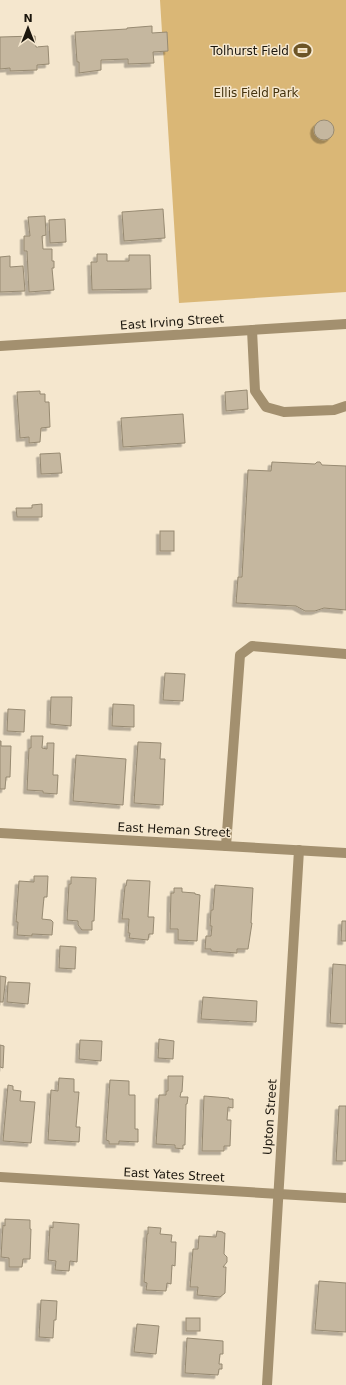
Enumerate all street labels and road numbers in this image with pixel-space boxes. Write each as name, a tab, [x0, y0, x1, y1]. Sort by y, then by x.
street label: East Irving Street	[120, 311, 225, 333]
street label: East Heman Street	[117, 820, 231, 840]
street label: Upton Street	[260, 1078, 280, 1156]
street label: East Yates Street	[123, 1165, 225, 1185]

